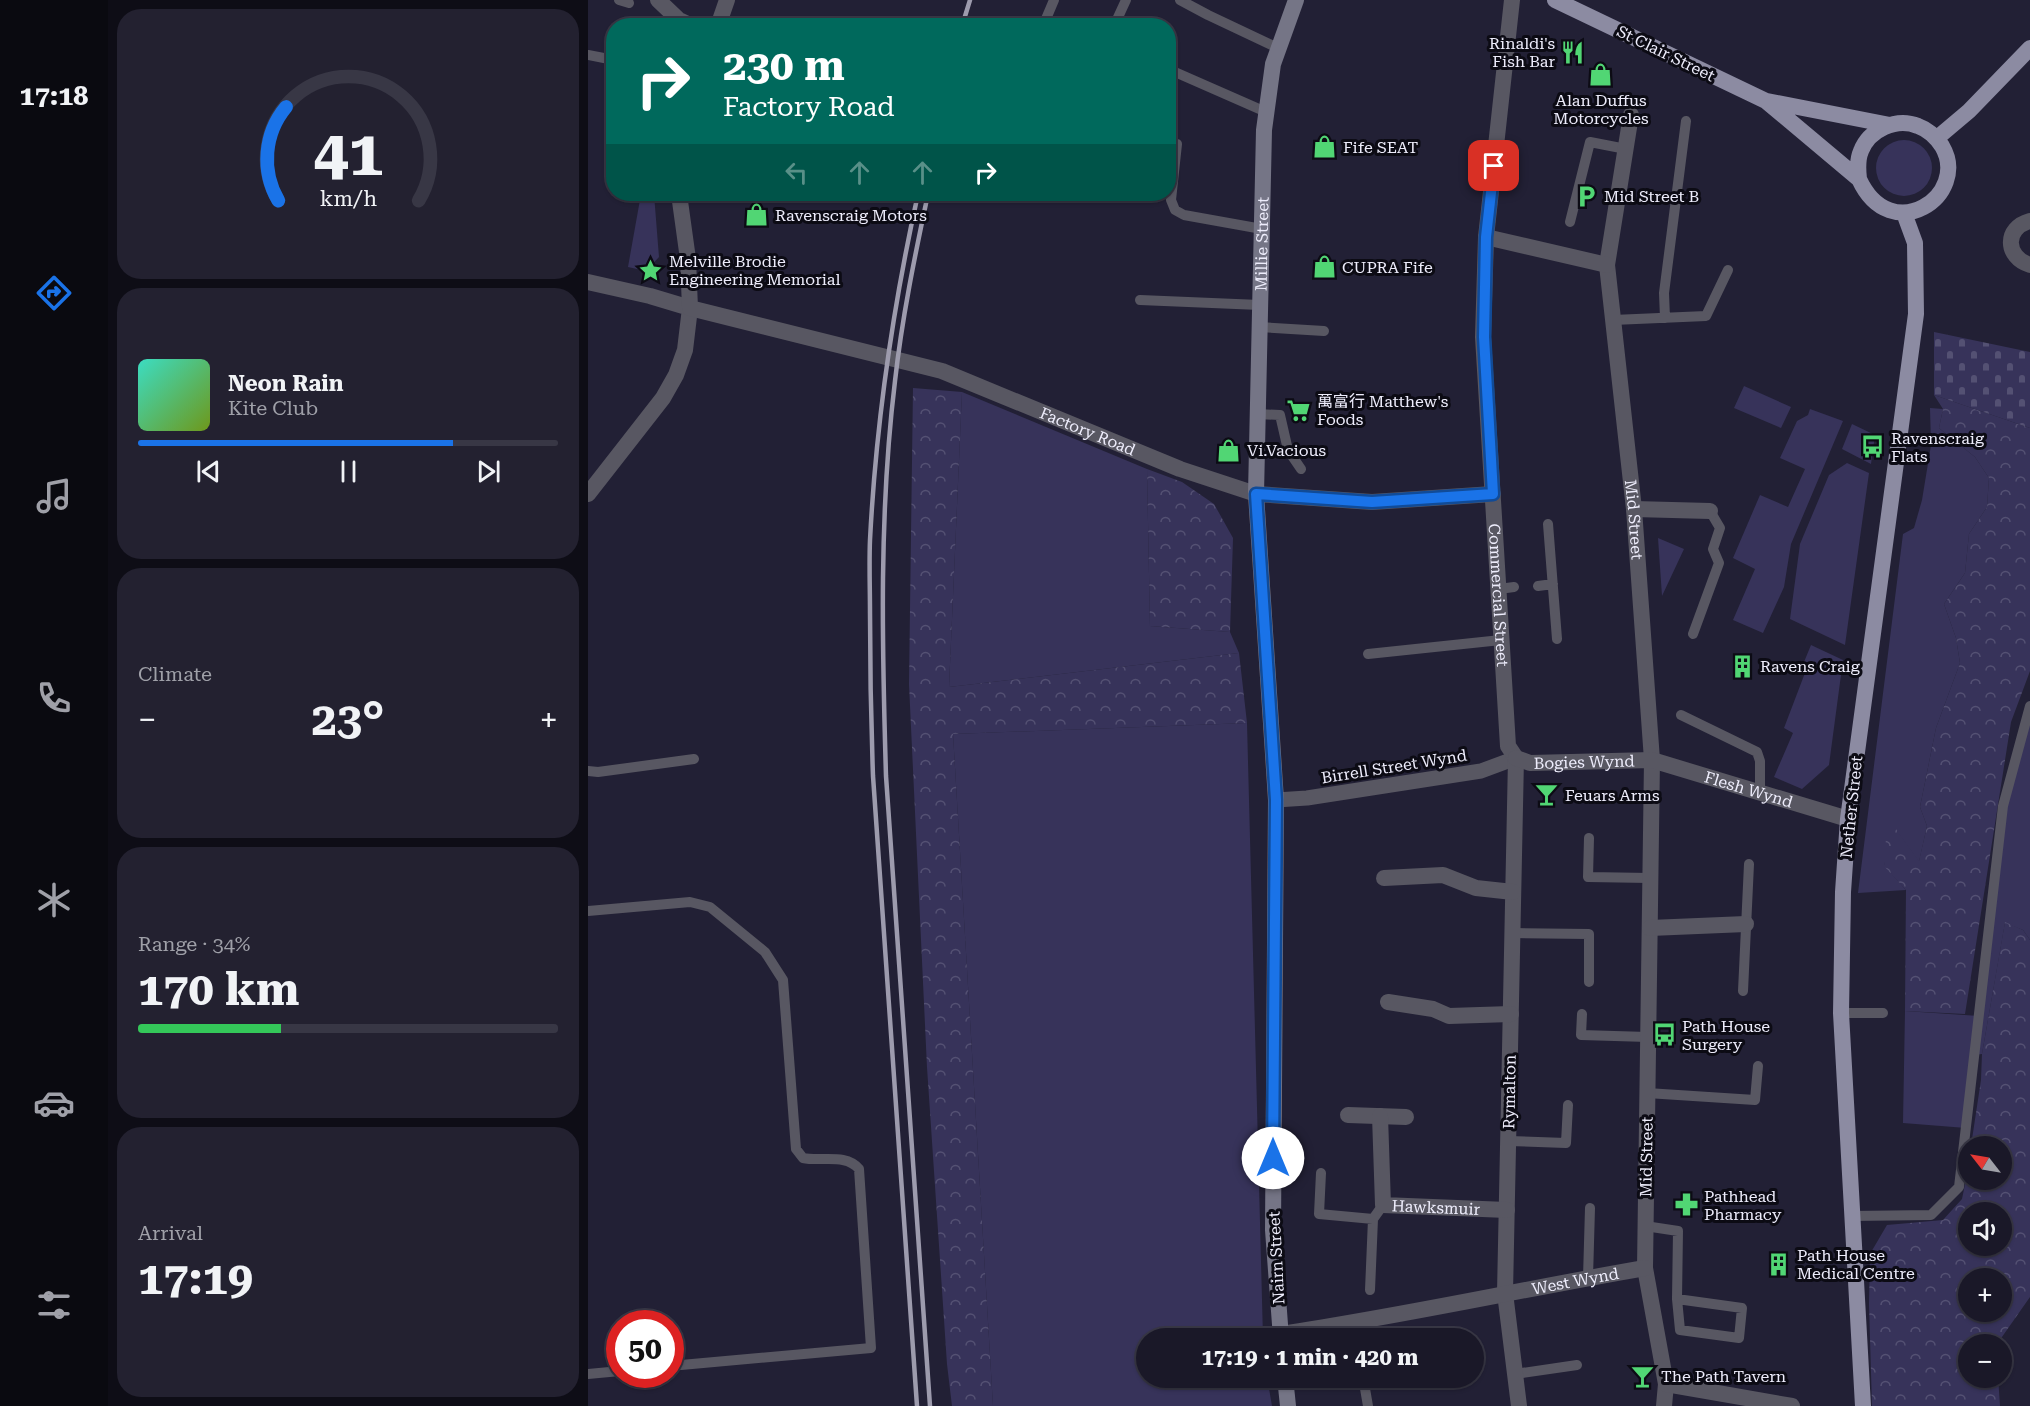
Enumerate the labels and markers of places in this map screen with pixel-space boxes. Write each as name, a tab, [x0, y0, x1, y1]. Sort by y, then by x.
place label: Rinaldi's Fish Bar	[1489, 34, 1555, 71]
restaurant icon: Rinaldi's Fish Bar	[1560, 39, 1586, 65]
shop icon: Alan Duffus Motorcycles	[1588, 62, 1614, 88]
place label: Alan Duffus Motorcycles	[1553, 91, 1649, 128]
shop icon: Fife SEAT	[1312, 134, 1338, 160]
place label: Fife SEAT	[1343, 138, 1419, 157]
pin	[1468, 140, 1519, 191]
parking icon: Mid Street B	[1573, 183, 1599, 209]
place label: Mid Street B	[1604, 187, 1699, 206]
shop icon: Ravenscraig Motors	[744, 202, 770, 228]
place label: Ravenscraig Motors	[775, 206, 927, 225]
place label: Melville Brodie Engineering Memorial	[669, 252, 841, 289]
shop icon: CUPRA Fife	[1311, 254, 1337, 280]
place icon: Melville Brodie Engineering Memorial	[638, 257, 664, 283]
place label: CUPRA Fife	[1342, 258, 1433, 277]
place label: 萬富行 Matthew's Foods	[1317, 392, 1449, 429]
supermarket icon: 萬富行 Matthew's Foods	[1286, 397, 1312, 423]
place label: Ravenscraig Flats	[1891, 429, 1985, 466]
bus stop icon: Ravenscraig Flats	[1860, 434, 1886, 460]
shop icon: Vi.Vacious	[1216, 437, 1242, 463]
place label: Vi.Vacious	[1247, 441, 1326, 460]
building icon: Ravens Craig	[1729, 653, 1755, 679]
place label: Ravens Craig	[1760, 657, 1861, 676]
bar icon: Feuars Arms	[1534, 782, 1560, 808]
place label: Feuars Arms	[1565, 786, 1660, 805]
place label: Path House Surgery	[1682, 1017, 1770, 1054]
bus stop icon: Path House Surgery	[1651, 1022, 1677, 1048]
place label: Pathhead Pharmacy	[1704, 1187, 1782, 1224]
pharmacy icon: Pathhead Pharmacy	[1673, 1192, 1699, 1218]
place label: Path House Medical Centre	[1797, 1246, 1915, 1283]
building icon: Path House Medical Centre	[1766, 1251, 1792, 1277]
bar icon: The Path Tavern	[1630, 1363, 1656, 1389]
place label: The Path Tavern	[1661, 1367, 1786, 1386]

